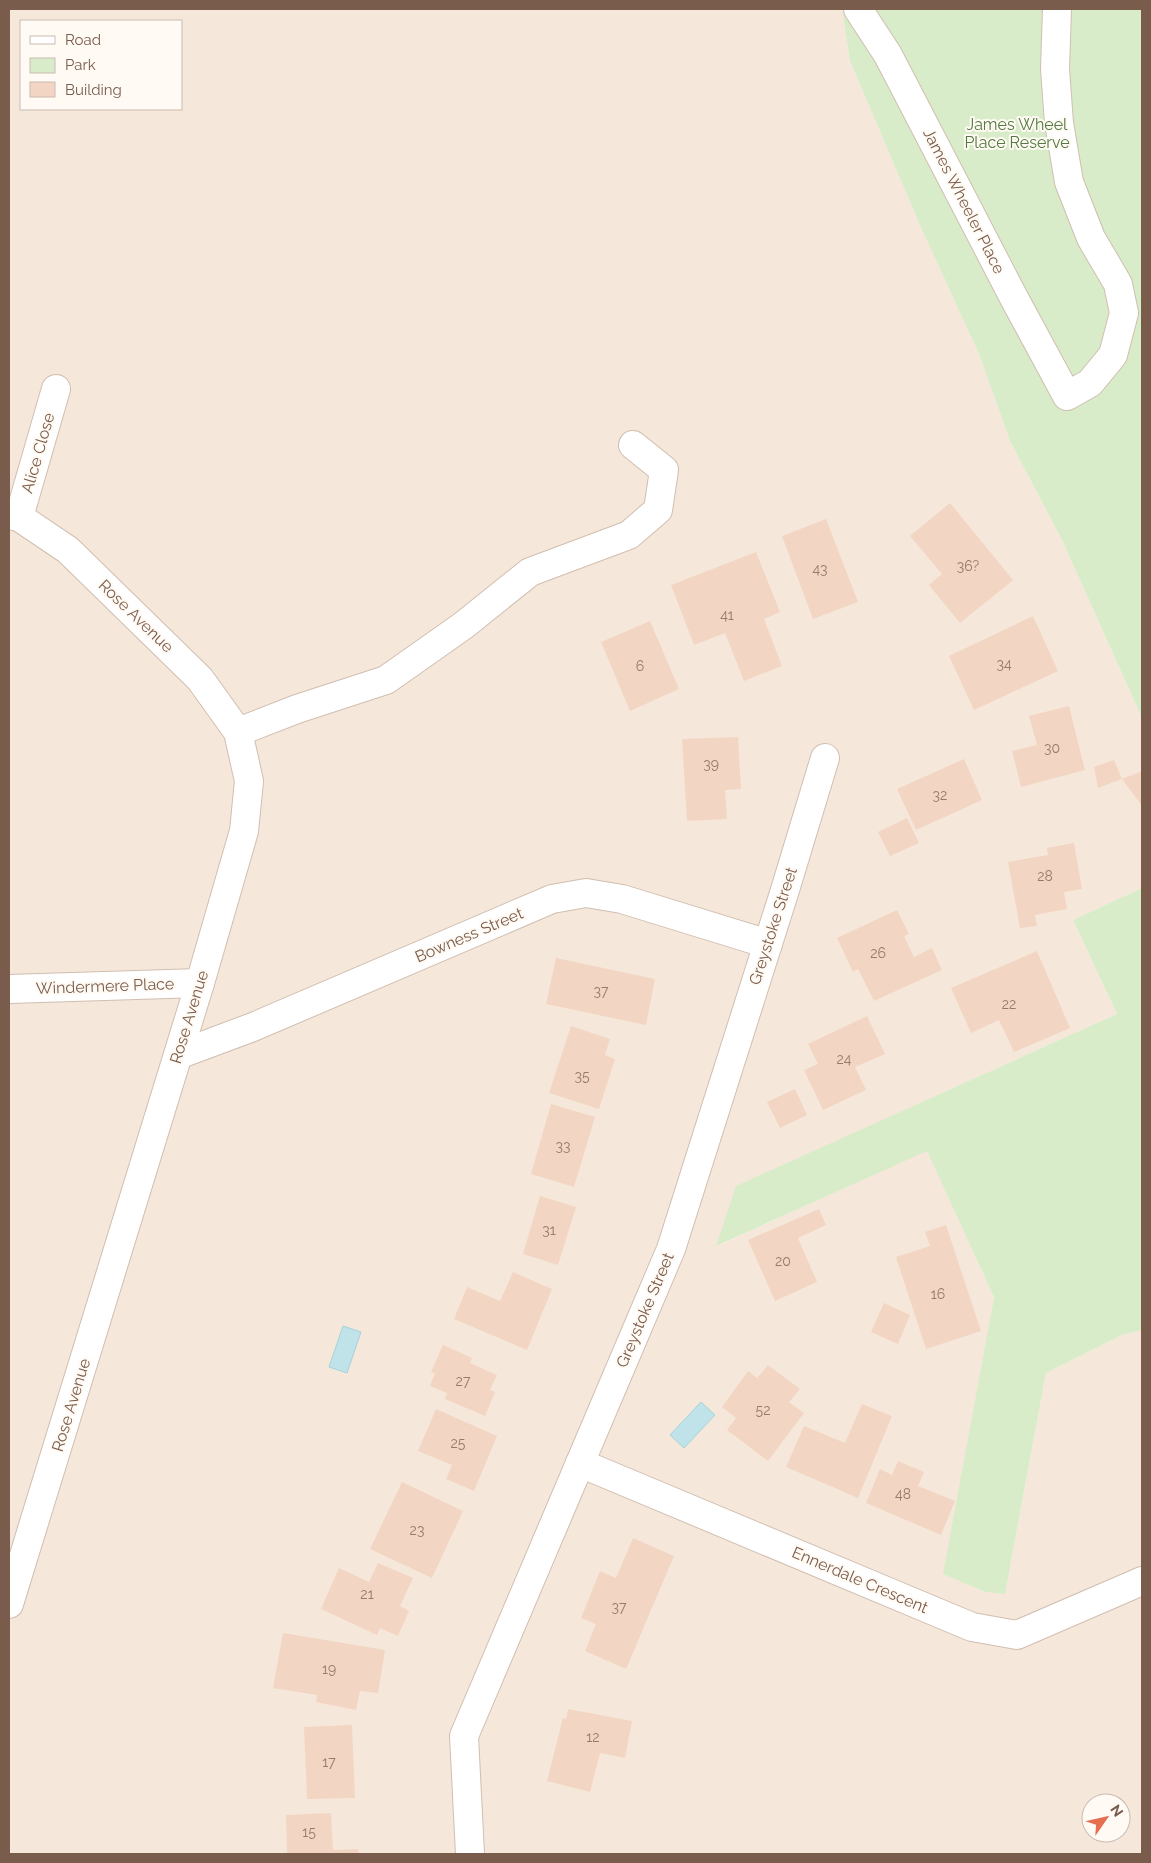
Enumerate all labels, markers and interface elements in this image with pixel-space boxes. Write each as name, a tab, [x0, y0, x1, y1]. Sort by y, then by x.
legend	[20, 20, 182, 110]
text: Road	[65, 31, 101, 49]
text: Park	[65, 56, 96, 74]
text: Building	[65, 81, 122, 99]
park label: James Wheel Place Reserve	[964, 115, 1070, 152]
street label: James Wheeler Place	[919, 125, 1009, 277]
street label: Alice Close	[17, 411, 59, 495]
house number: 36?	[957, 558, 980, 574]
house number: 43	[812, 561, 828, 577]
street label: Rose Avenue	[95, 576, 177, 656]
house number: 41	[720, 607, 734, 623]
house number: 34	[996, 656, 1012, 672]
house number: 6	[636, 658, 644, 674]
house number: 30	[1044, 740, 1060, 756]
house number: 39	[703, 756, 719, 772]
house number: 32	[933, 787, 947, 803]
street label: Greystoke Street	[745, 864, 801, 987]
house number: 28	[1037, 868, 1053, 884]
street label: Bowness Street	[412, 903, 526, 966]
house number: 26	[870, 945, 886, 961]
street label: Rose Avenue	[166, 968, 212, 1066]
street label: Windermere Place	[35, 974, 175, 998]
house number: 37	[594, 983, 609, 999]
house number: 22	[1002, 996, 1016, 1012]
house number: 24	[837, 1051, 852, 1067]
house number: 35	[574, 1068, 590, 1084]
house number: 33	[556, 1138, 570, 1154]
house number: 31	[542, 1222, 556, 1238]
street label: Greystoke Street	[612, 1249, 678, 1370]
house number: 20	[775, 1253, 791, 1269]
house number: 16	[931, 1286, 945, 1302]
street label: Rose Avenue	[48, 1356, 94, 1454]
house number: 27	[456, 1373, 471, 1389]
house number: 52	[756, 1402, 770, 1418]
house number: 25	[451, 1435, 466, 1451]
house number: 48	[895, 1486, 911, 1502]
house number: 23	[410, 1522, 424, 1538]
street label: Ennerdale Crescent	[789, 1543, 931, 1617]
house number: 21	[360, 1586, 374, 1602]
house number: 37	[612, 1599, 627, 1615]
house number: 19	[322, 1661, 336, 1677]
house number: 12	[586, 1729, 600, 1745]
house number: 17	[322, 1754, 336, 1770]
north arrow	[1081, 1793, 1131, 1843]
text: N	[1107, 1802, 1126, 1820]
house number: 15	[302, 1824, 316, 1840]

